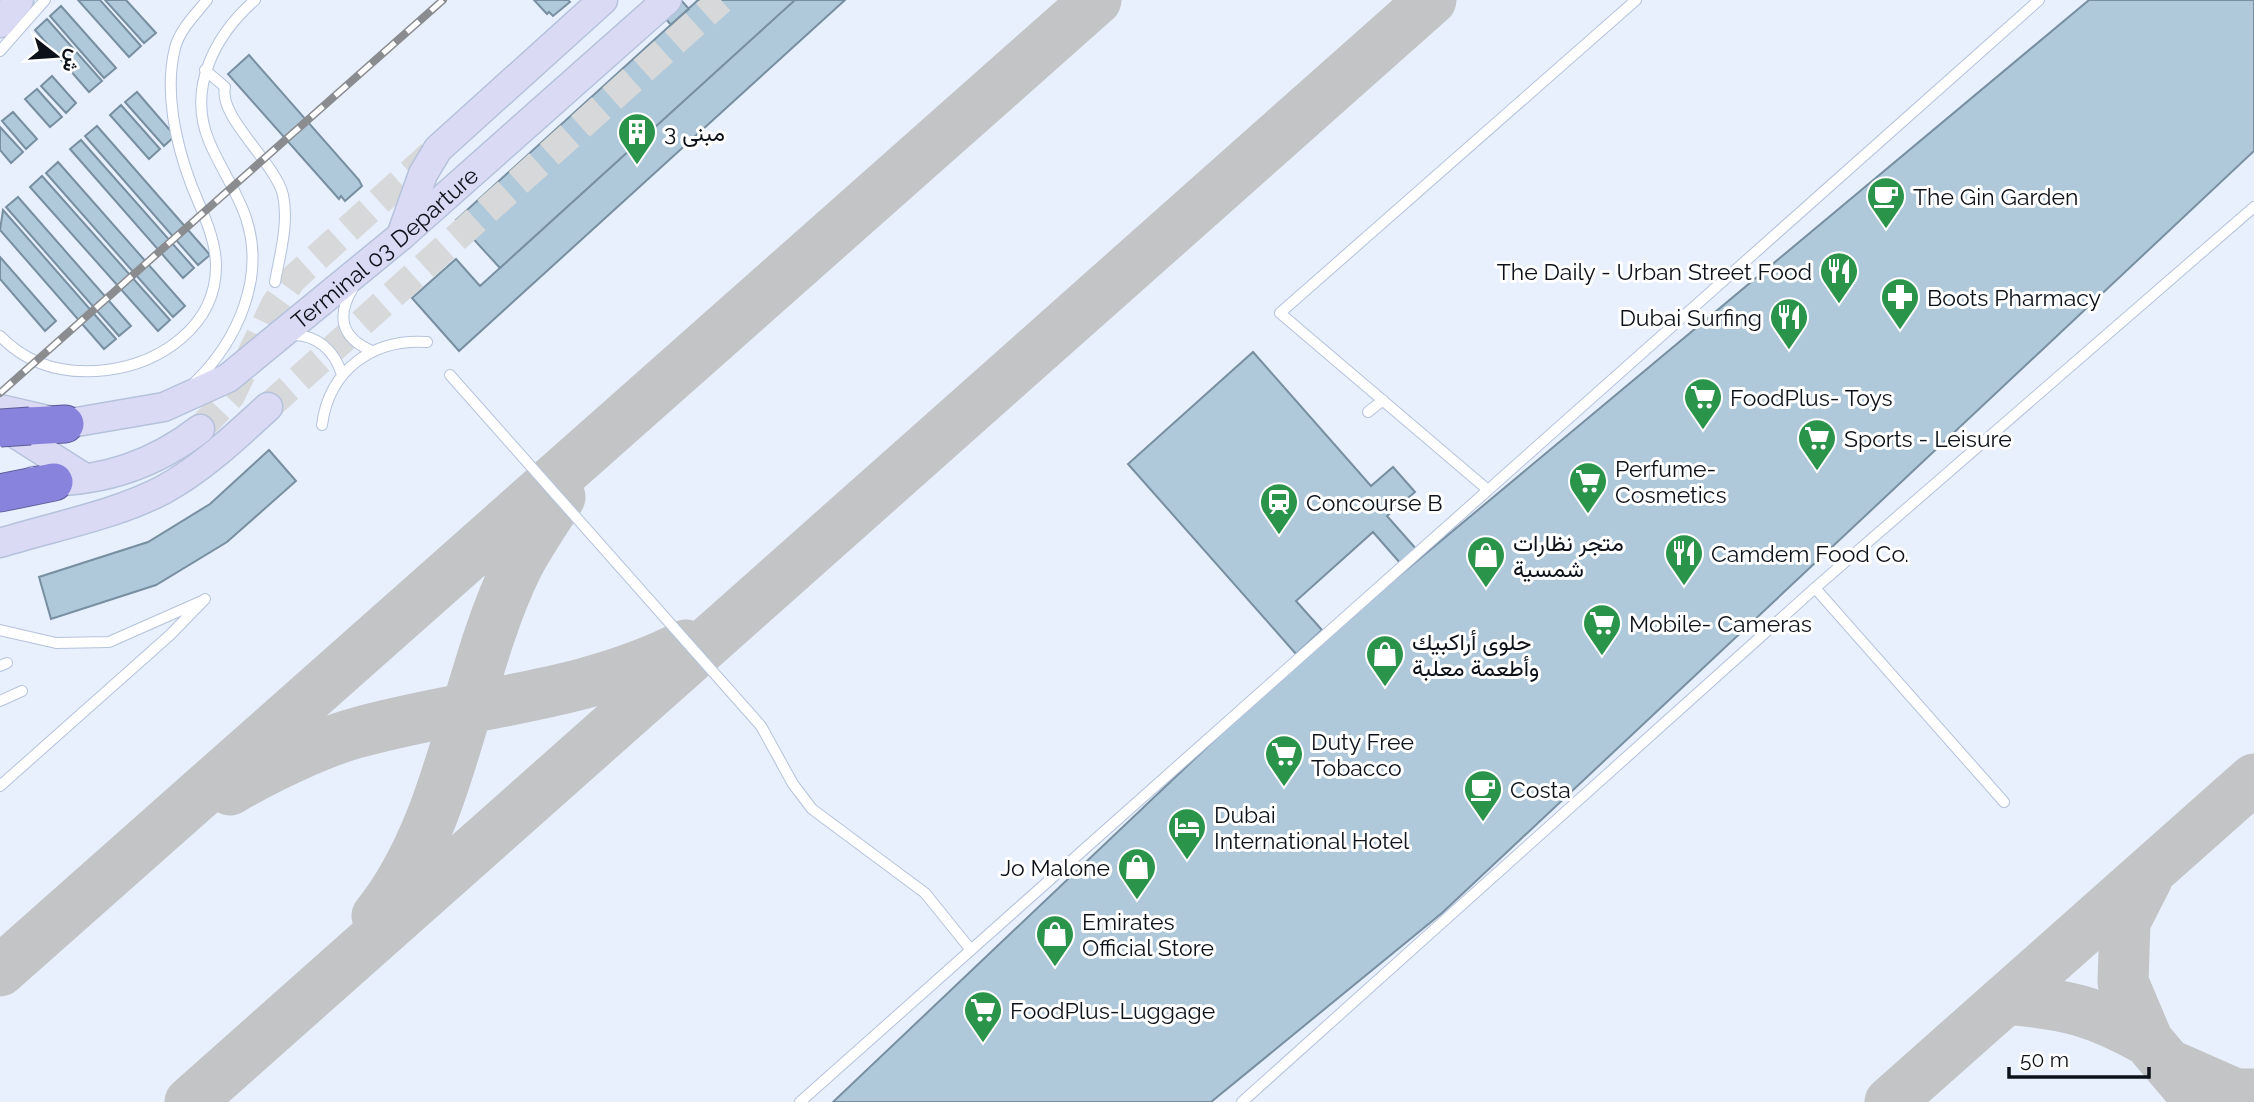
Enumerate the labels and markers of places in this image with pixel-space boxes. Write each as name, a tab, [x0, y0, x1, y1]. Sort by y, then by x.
building icon: مبنى 3	[616, 111, 658, 166]
place label: مبنى 3	[664, 119, 725, 147]
cafe icon: The Gin Garden	[1865, 175, 1907, 230]
place label: The Gin Garden	[1913, 183, 2079, 210]
restaurant icon: The Daily - Urban Street Food	[1818, 250, 1860, 305]
place label: The Daily - Urban Street Food	[1497, 258, 1812, 285]
pharmacy icon: Boots Pharmacy	[1879, 276, 1921, 331]
place label: Boots Pharmacy	[1927, 284, 2101, 311]
restaurant icon: Dubai Surfing	[1768, 296, 1810, 351]
place label: Dubai Surfing	[1619, 304, 1762, 331]
supermarket icon: FoodPlus- Toys	[1682, 376, 1724, 431]
place label: FoodPlus- Toys	[1730, 384, 1893, 411]
supermarket icon: Sports - Leisure	[1796, 417, 1838, 472]
place label: Sports - Leisure	[1844, 425, 2012, 452]
place label: Perfume- Cosmetics	[1615, 455, 1727, 508]
supermarket icon: Perfume- Cosmetics	[1567, 460, 1609, 515]
station icon: Concourse B	[1258, 481, 1300, 536]
place label: Concourse B	[1306, 489, 1443, 516]
place label: متجر نظارات شمسية	[1513, 529, 1624, 582]
restaurant icon: Camdem Food Co.	[1663, 532, 1705, 587]
shop icon: متجر نظارات شمسية	[1465, 534, 1507, 589]
place label: Camdem Food Co.	[1711, 540, 1909, 567]
supermarket icon: Mobile- Cameras	[1581, 602, 1623, 657]
place label: Mobile- Cameras	[1629, 610, 1812, 637]
place label: حلوى أراكبيك وأطعمة معلبة	[1412, 628, 1539, 682]
shop icon: حلوى أراكبيك وأطعمة معلبة	[1364, 633, 1406, 688]
place label: Duty Free Tobacco	[1311, 728, 1414, 781]
supermarket icon: Duty Free Tobacco	[1263, 733, 1305, 788]
cafe icon: Costa	[1462, 768, 1504, 823]
place label: Costa	[1510, 776, 1571, 803]
place label: Dubai International Hotel	[1214, 801, 1410, 854]
hotel icon: Dubai International Hotel	[1166, 806, 1208, 861]
shop icon: Jo Malone	[1116, 846, 1158, 901]
place label: Jo Malone	[1000, 854, 1110, 881]
place label: Emirates Official Store	[1082, 908, 1214, 961]
shop icon: Emirates Official Store	[1034, 913, 1076, 968]
supermarket icon: FoodPlus-Luggage	[962, 989, 1004, 1044]
place label: FoodPlus-Luggage	[1010, 997, 1215, 1024]

